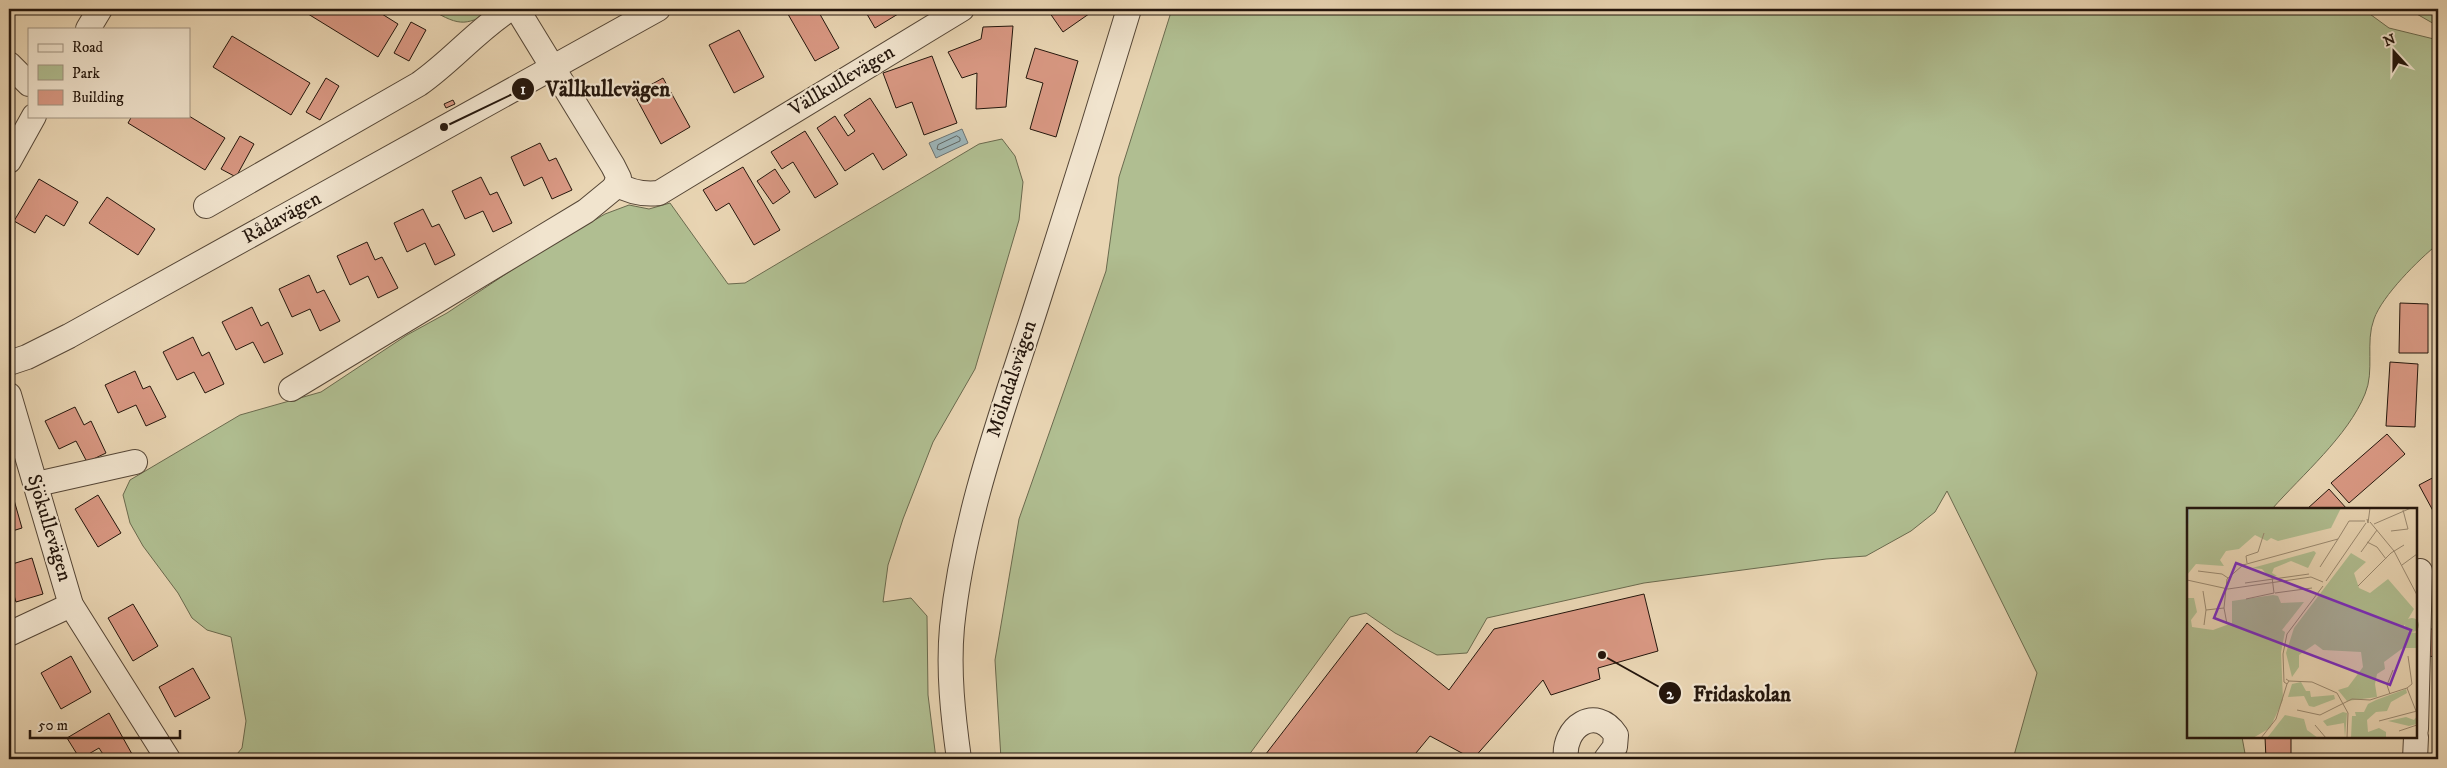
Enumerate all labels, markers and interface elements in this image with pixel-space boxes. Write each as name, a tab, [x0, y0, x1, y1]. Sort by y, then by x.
legend	[28, 28, 190, 118]
north arrow	[2370, 28, 2420, 78]
text: N	[2381, 30, 2399, 51]
text: Road	[72, 38, 104, 57]
street label: Vällkullevägen	[784, 39, 900, 123]
text: Park	[72, 64, 101, 83]
callout: Vällkullevägen	[511, 71, 680, 107]
text: Vällkullevägen	[545, 77, 671, 103]
text: 1	[520, 80, 526, 99]
text: Building	[72, 88, 124, 107]
street label: Rådavägen	[238, 186, 326, 250]
street label: Mölndalsvägen	[981, 317, 1043, 440]
street label: Sjökullevägen	[21, 472, 77, 585]
inset map	[2187, 508, 2417, 738]
callout: Fridaskolan	[1658, 675, 1801, 711]
text: Fridaskolan	[1693, 682, 1792, 708]
text: 2	[1666, 685, 1674, 704]
scale bar	[30, 708, 180, 740]
text: 50 m	[38, 716, 68, 735]

